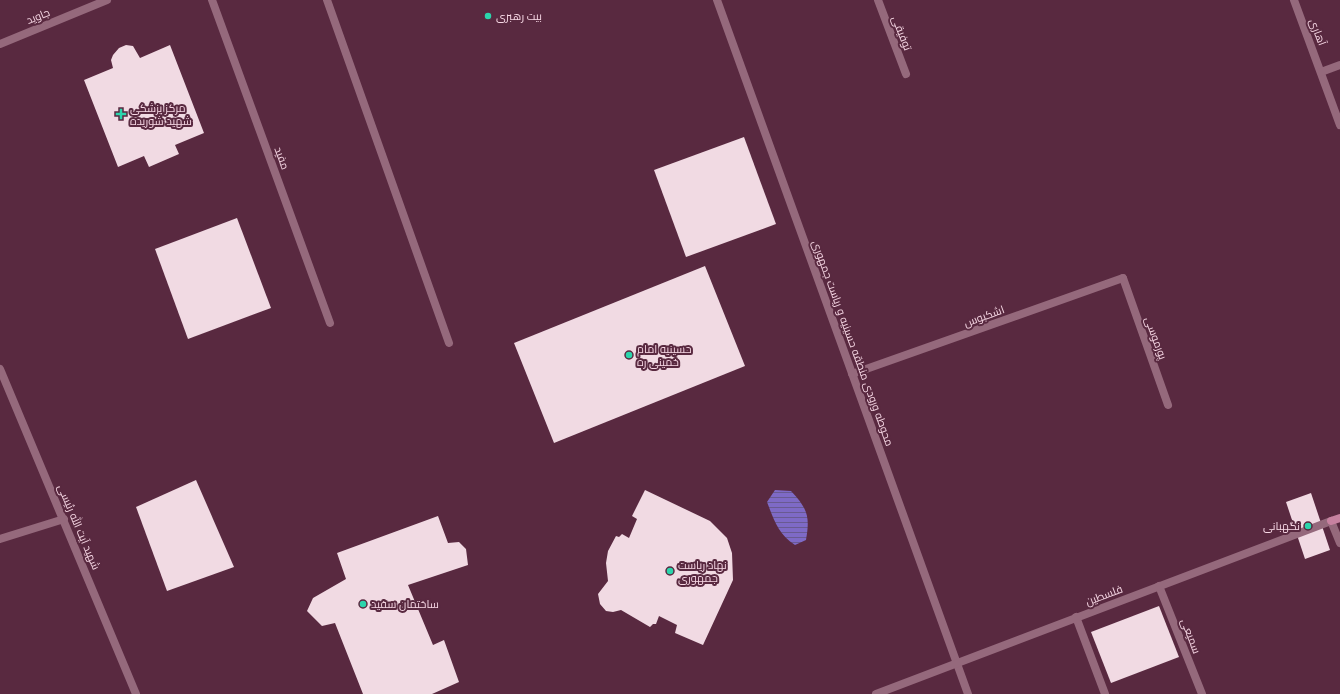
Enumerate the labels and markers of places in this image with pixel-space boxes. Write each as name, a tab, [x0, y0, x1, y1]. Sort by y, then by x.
place label: بیت رهبری	[496, 10, 542, 23]
marker: بیت رهبری	[483, 11, 493, 21]
place label: مرکز پزشکی شهید شوریده	[130, 102, 192, 128]
marker: مرکز پزشکی شهید شوریده	[115, 108, 127, 120]
place label: حسینیه امام خمینی ره	[637, 343, 692, 369]
marker: حسینیه امام خمینی ره	[624, 350, 634, 360]
place label: نگهبانی	[1263, 520, 1300, 533]
marker: نگهبانی	[1303, 521, 1313, 531]
place label: نهاد ریاست جمهوری	[678, 559, 727, 585]
marker: نهاد ریاست جمهوری	[665, 566, 675, 576]
place label: ساختمان سفید	[371, 598, 439, 611]
marker: ساختمان سفید	[358, 599, 368, 609]

